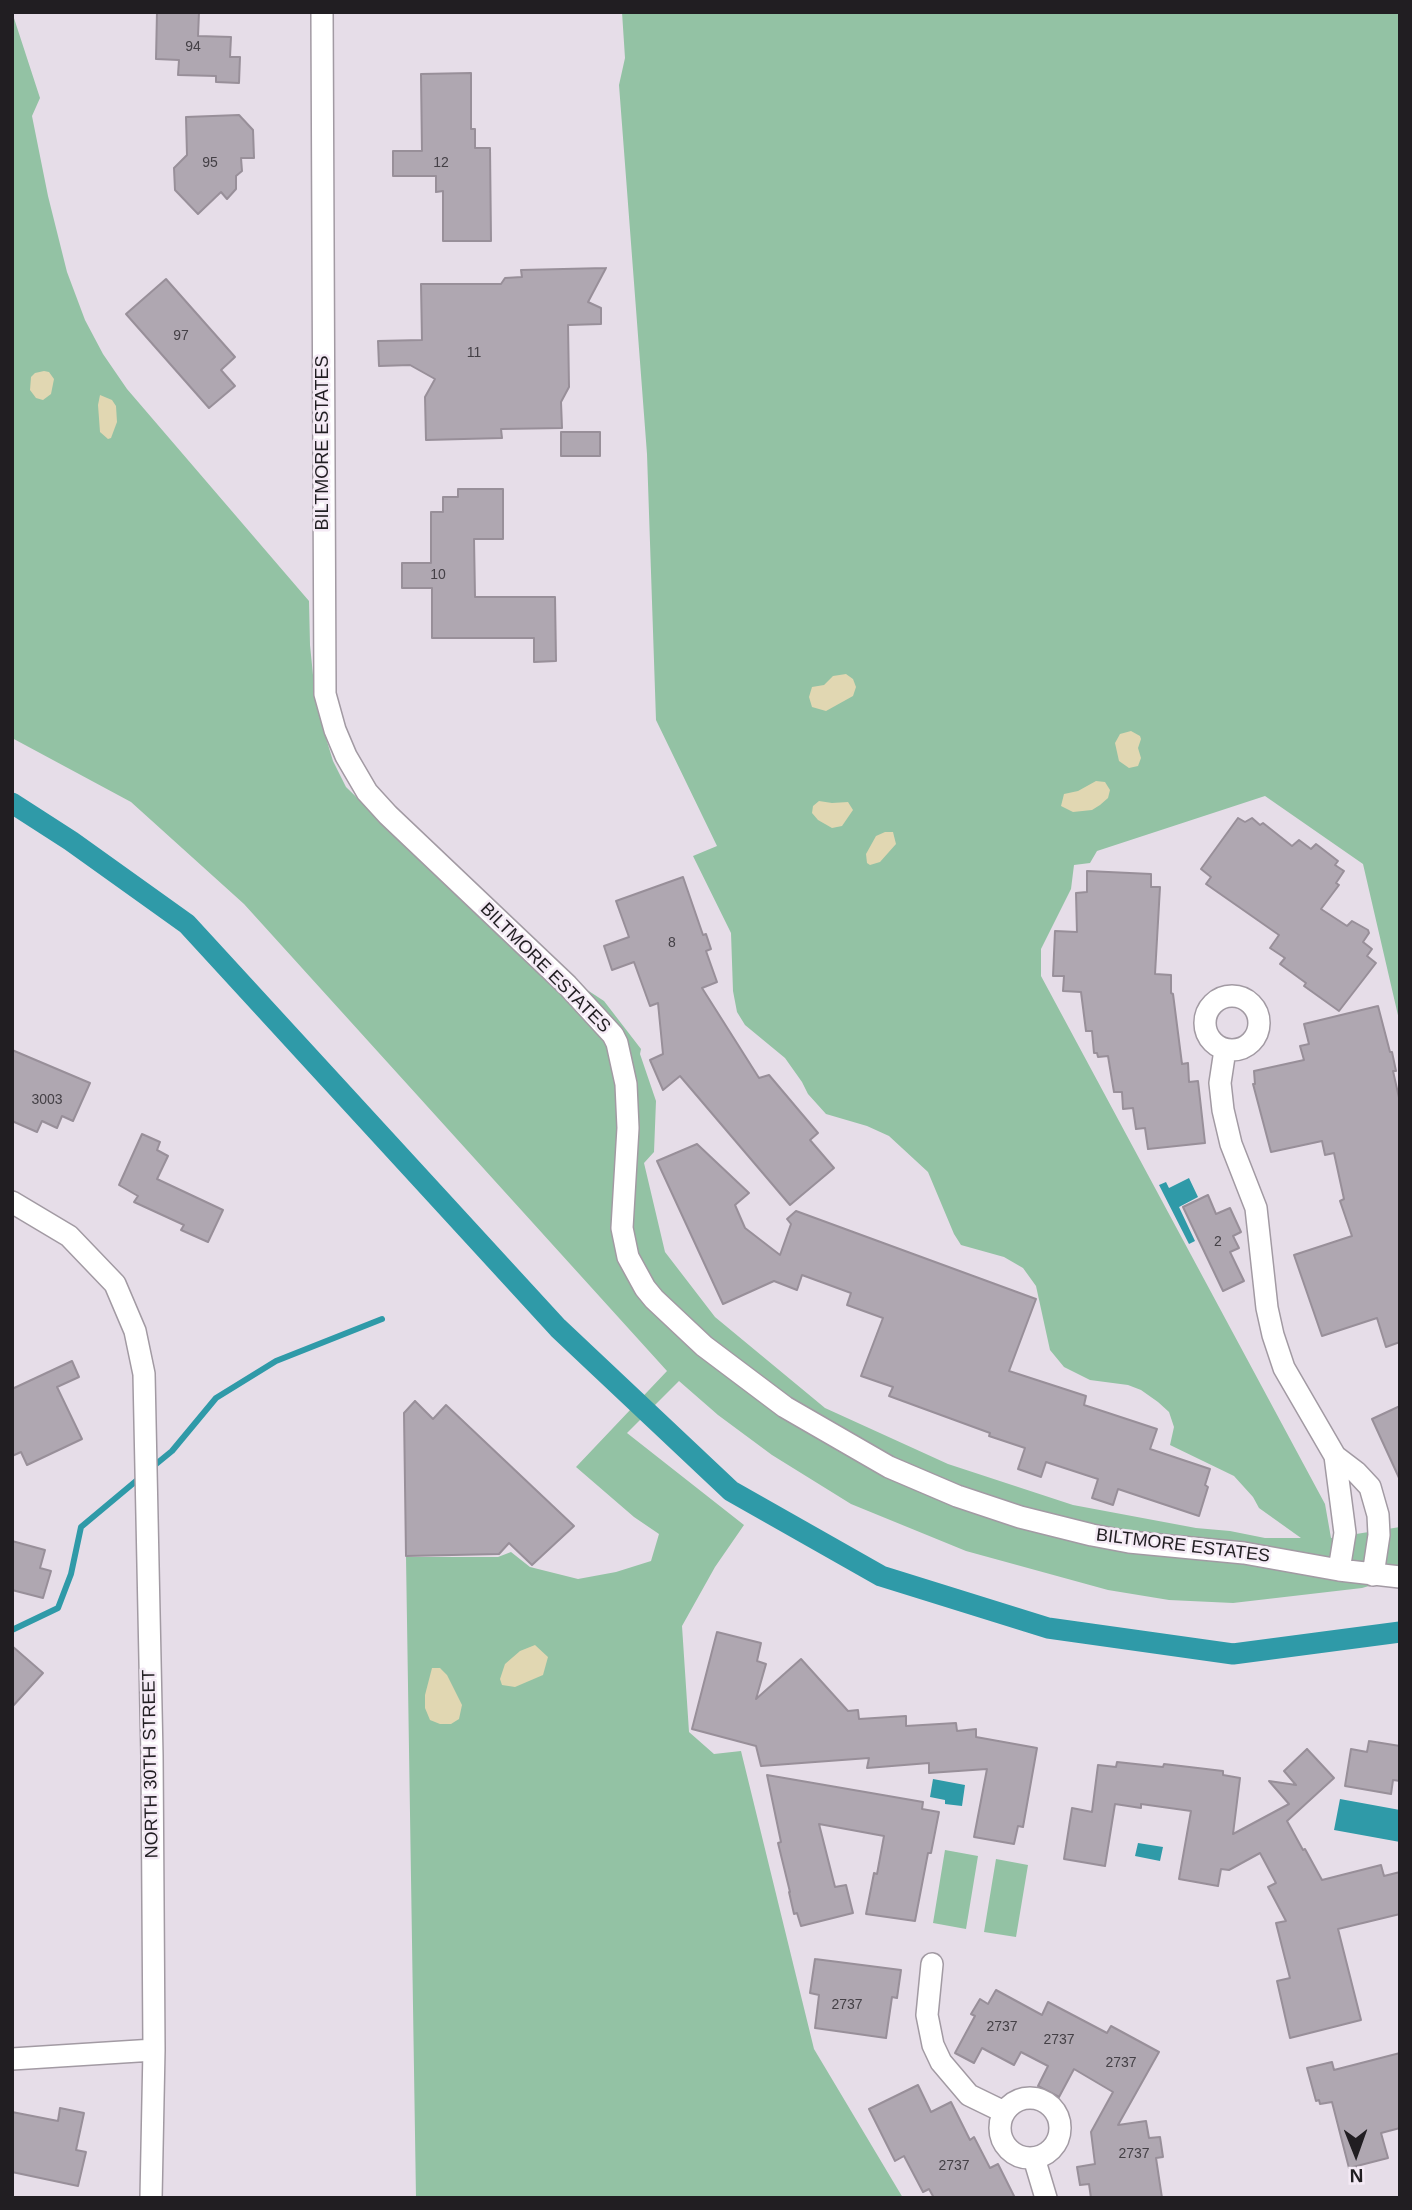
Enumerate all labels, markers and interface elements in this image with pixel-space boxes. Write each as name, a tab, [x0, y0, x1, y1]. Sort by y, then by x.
house number: 94	[185, 39, 201, 55]
house number: 95	[202, 155, 218, 171]
house number: 12	[433, 155, 449, 171]
house number: 97	[173, 328, 189, 344]
house number: 11	[467, 345, 481, 361]
street label: BILTMORE ESTATES	[312, 355, 334, 531]
house number: 10	[430, 567, 446, 583]
street label: BILTMORE ESTATES	[475, 898, 615, 1038]
house number: 8	[668, 935, 676, 951]
house number: 3003	[31, 1092, 63, 1108]
house number: 2	[1214, 1234, 1222, 1250]
street label: BILTMORE ESTATES	[1095, 1525, 1271, 1567]
street label: NORTH 30TH STREET	[139, 1669, 163, 1859]
house number: 2737	[831, 1997, 863, 2013]
house number: 2737	[986, 2019, 1018, 2035]
house number: 2737	[1043, 2032, 1075, 2048]
house number: 2737	[1105, 2055, 1137, 2071]
north arrow	[1321, 2119, 1391, 2189]
house number: 2737	[1118, 2146, 1150, 2162]
house number: 2737	[938, 2158, 970, 2174]
text: N	[1349, 2165, 1363, 2186]

